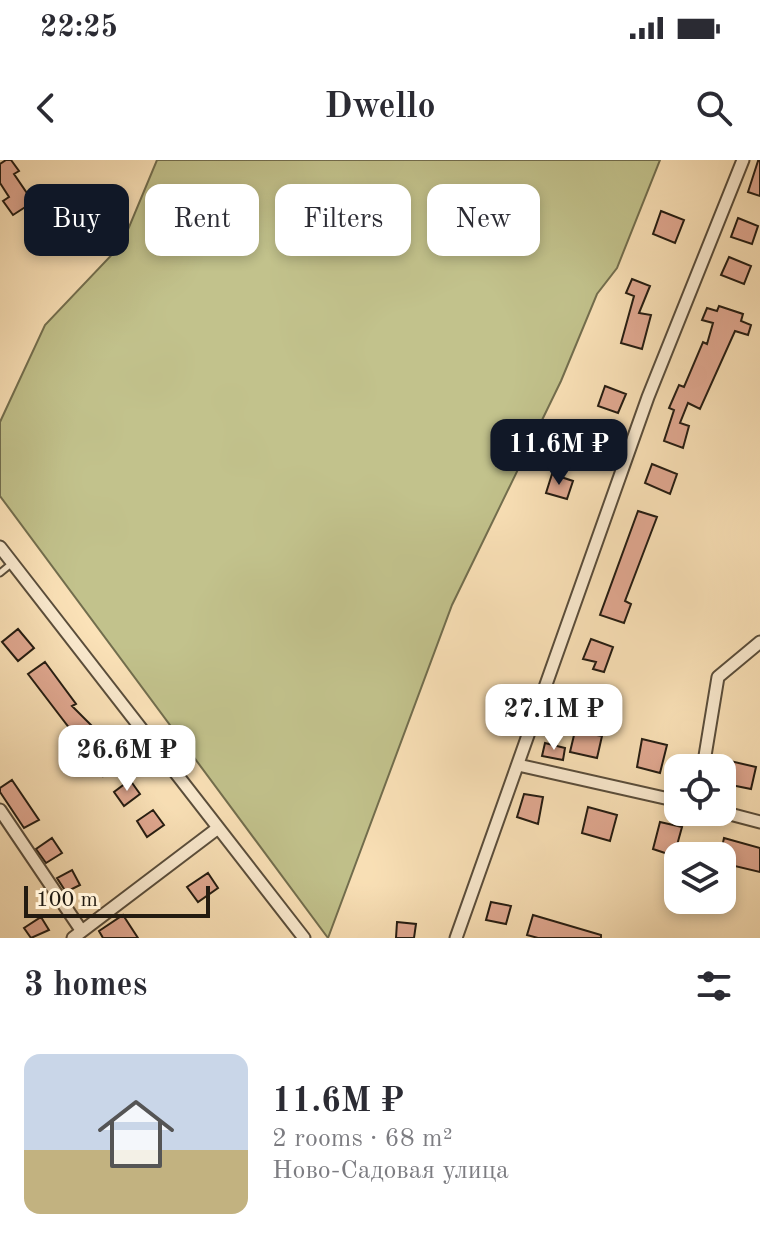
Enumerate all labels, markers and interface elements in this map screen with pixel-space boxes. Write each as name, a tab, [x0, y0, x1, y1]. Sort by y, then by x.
text: 22:25	[40, 13, 118, 43]
icon: back	[24, 86, 68, 130]
icon: search	[692, 86, 736, 130]
text: Dwello	[324, 90, 436, 126]
chip: Buy	[24, 184, 129, 256]
chip: Rent	[145, 184, 259, 256]
chip: Filters	[275, 184, 411, 256]
chip: New	[427, 184, 540, 256]
pin: 11.6M ₽	[485, 419, 633, 487]
text: 11.6M ₽	[508, 432, 610, 458]
pin: 27.1M ₽	[480, 684, 628, 752]
text: 27.1M ₽	[503, 697, 605, 723]
pin: 26.6M ₽	[53, 725, 201, 793]
text: 26.6M ₽	[76, 738, 178, 764]
map controls	[664, 754, 736, 914]
button: locate	[664, 754, 736, 826]
button: layers	[664, 842, 736, 914]
scale bar	[24, 882, 210, 918]
text: 100 m	[36, 889, 98, 911]
icon: filters	[692, 964, 736, 1008]
text: 3 homes	[24, 969, 147, 1003]
text: 11.6M ₽	[272, 1085, 404, 1119]
icon: home	[88, 1086, 184, 1182]
text: 2 rooms · 68 m²	[272, 1126, 453, 1152]
text: Ново-Садовая улица	[272, 1158, 509, 1184]

